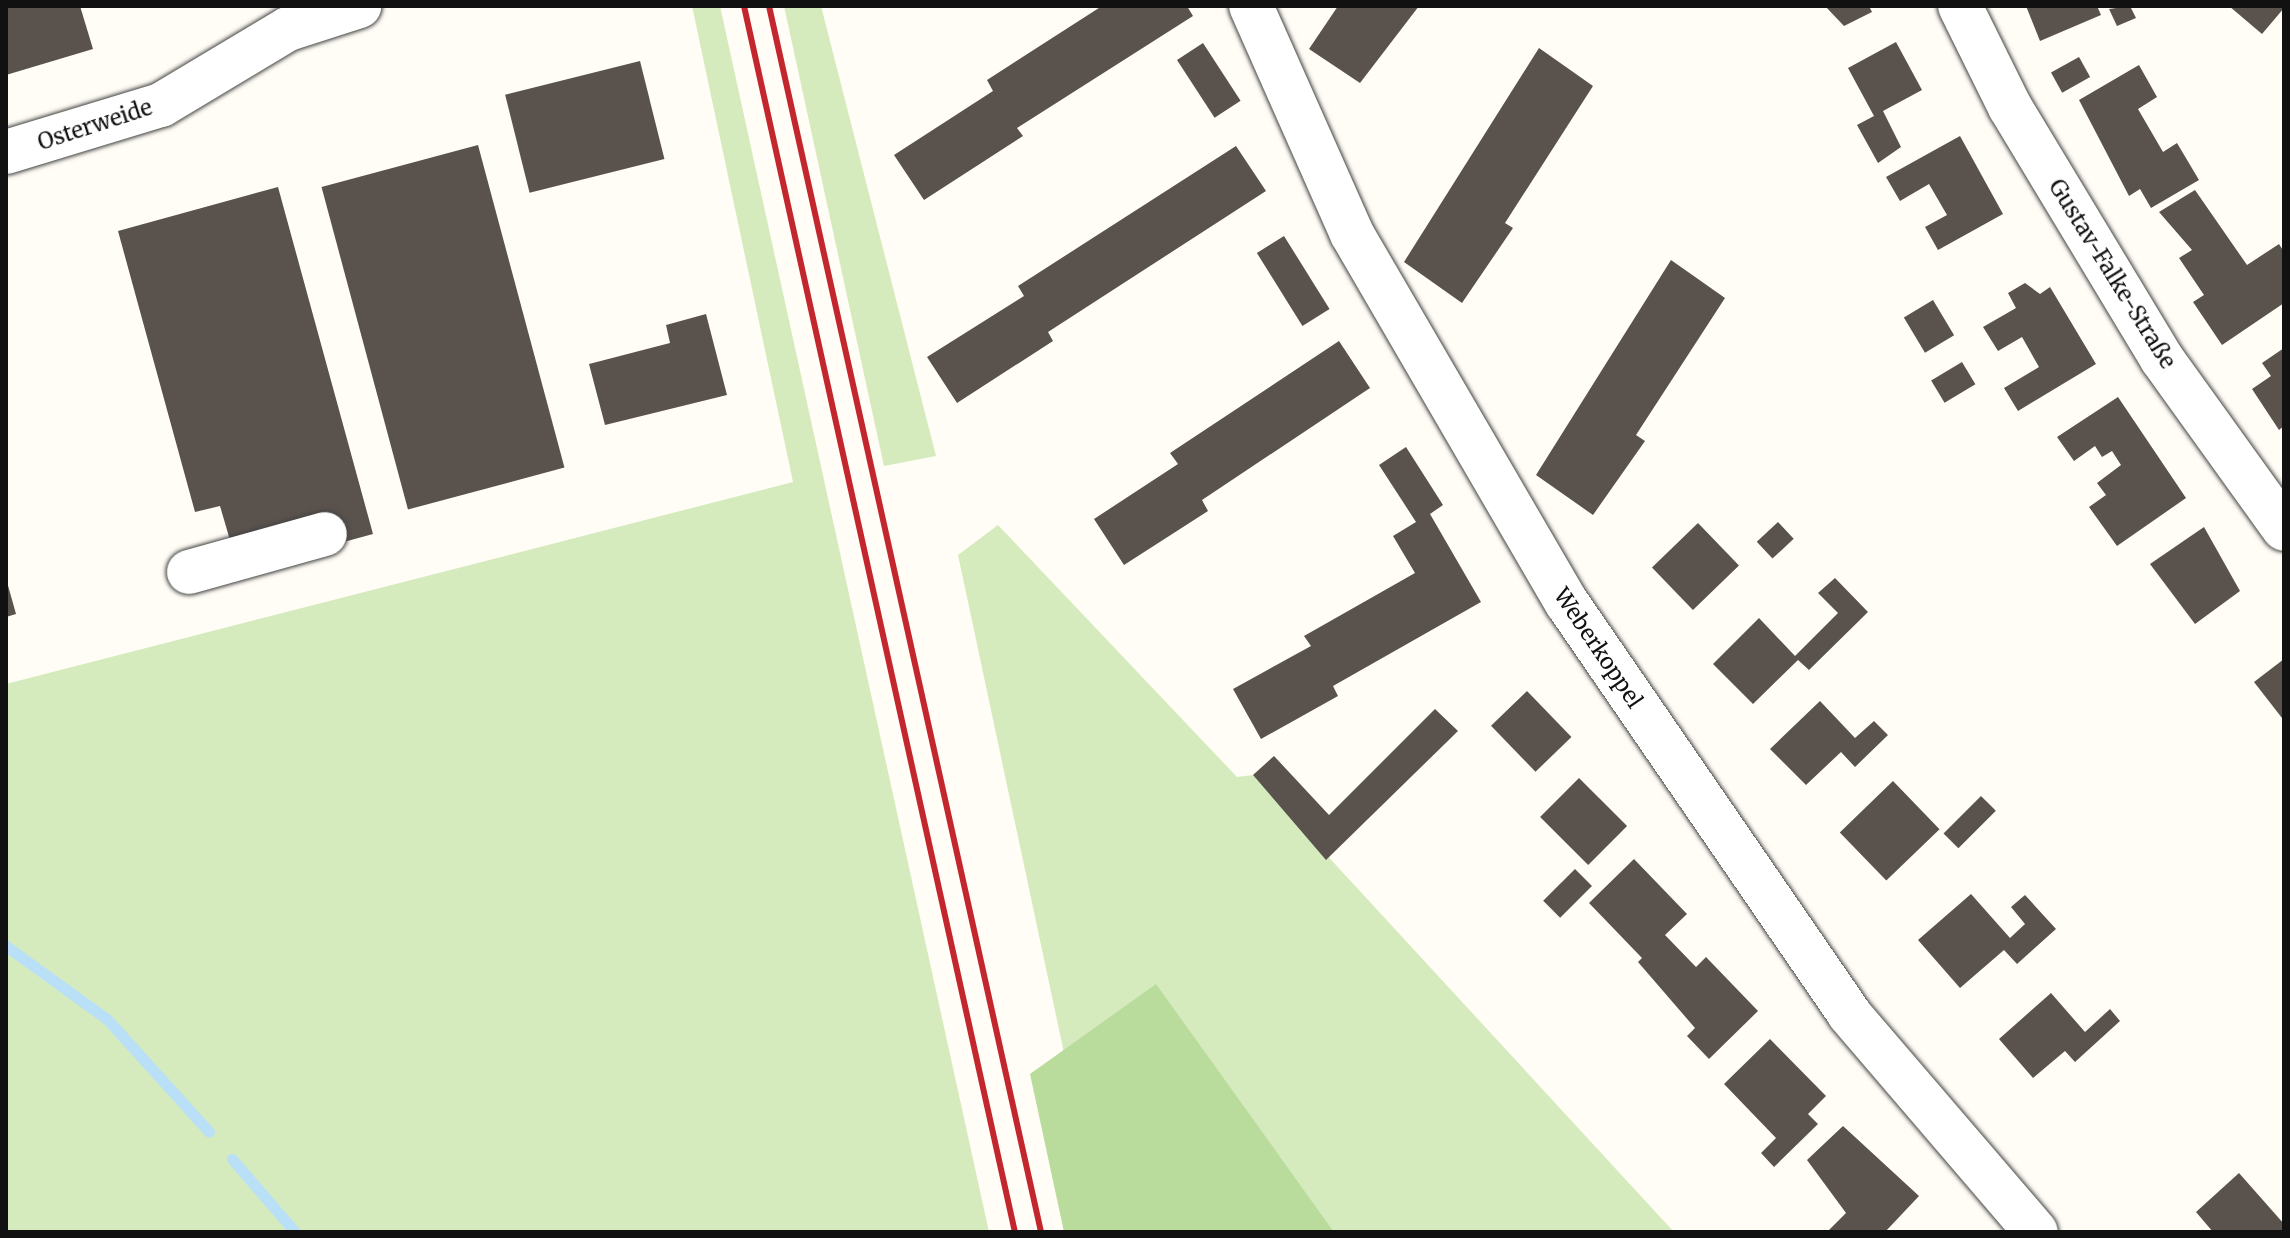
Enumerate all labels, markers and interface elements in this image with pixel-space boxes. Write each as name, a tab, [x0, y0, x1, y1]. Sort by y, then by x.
street label: Osterweide	[34, 94, 156, 156]
street label: Gustav-Falke-Straße	[2043, 175, 2181, 373]
street label: Weberkoppel	[1548, 583, 1648, 713]

